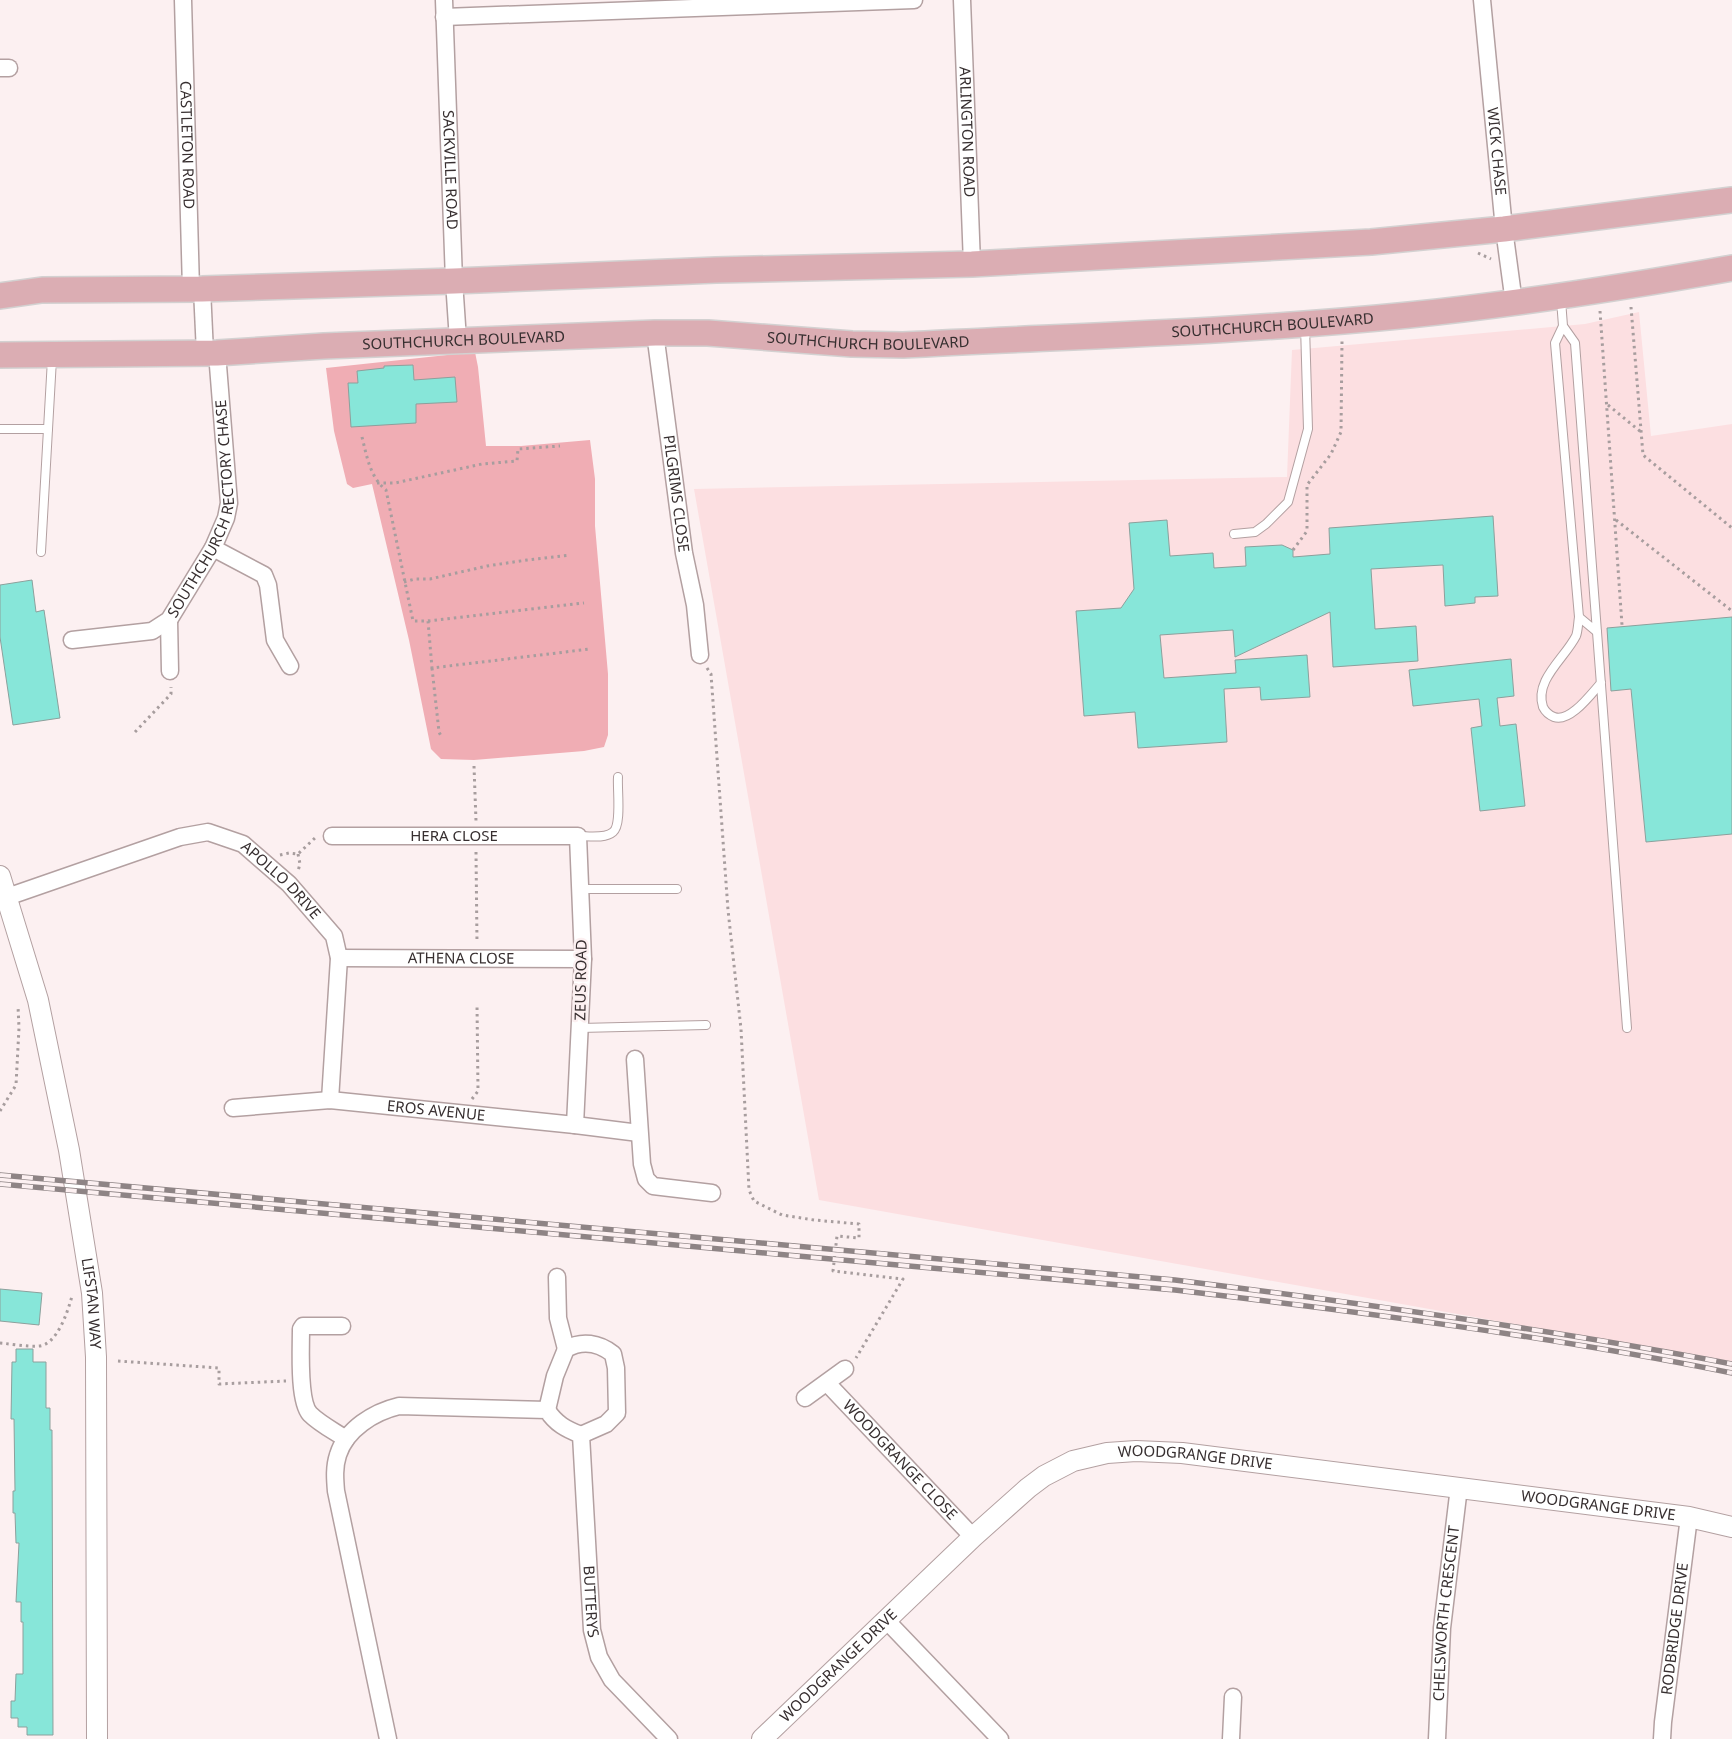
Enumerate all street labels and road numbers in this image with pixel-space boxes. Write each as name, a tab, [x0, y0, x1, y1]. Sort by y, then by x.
street label: ARLINGTON ROAD	[956, 66, 980, 198]
street label: CASTLETON ROAD	[176, 81, 200, 209]
street label: WICK CHASE	[1483, 106, 1512, 196]
street label: SACKVILLE ROAD	[439, 110, 463, 230]
street label: SOUTHCHURCH BOULEVARD	[1171, 307, 1375, 341]
street label: SOUTHCHURCH BOULEVARD	[362, 326, 565, 353]
street label: SOUTHCHURCH BOULEVARD	[766, 327, 970, 354]
street label: SOUTHCHURCH RECTORY CHASE	[162, 399, 238, 621]
street label: PILGRIMS CLOSE	[660, 434, 695, 553]
street label: HERA CLOSE	[410, 825, 498, 845]
street label: APOLLO DRIVE	[237, 836, 326, 923]
street label: ZEUS ROAD	[569, 939, 591, 1021]
street label: ATHENA CLOSE	[408, 947, 514, 968]
street label: EROS AVENUE	[386, 1095, 486, 1125]
street label: LIFSTAN WAY	[77, 1256, 107, 1350]
street label: WOODGRANGE CLOSE	[839, 1395, 962, 1523]
street label: WOODGRANGE DRIVE	[1117, 1440, 1274, 1473]
street label: WOODGRANGE DRIVE	[1520, 1485, 1677, 1524]
street label: CHELSWORTH CRESCENT	[1428, 1524, 1463, 1702]
street label: RODBRIDGE DRIVE	[1656, 1561, 1692, 1696]
street label: BUTTERYS	[579, 1565, 605, 1639]
street label: WOODGRANGE DRIVE	[775, 1604, 901, 1726]

